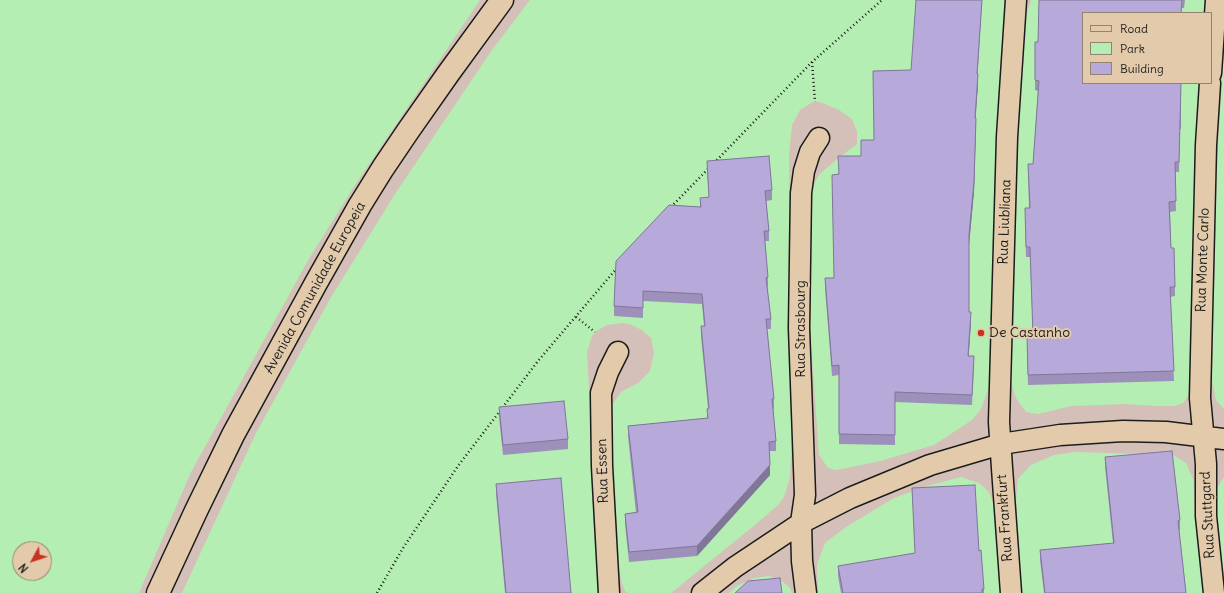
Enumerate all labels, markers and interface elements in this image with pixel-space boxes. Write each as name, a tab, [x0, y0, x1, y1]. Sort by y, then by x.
legend	[1082, 12, 1212, 84]
text: Road	[1120, 21, 1148, 36]
text: Park	[1120, 41, 1145, 56]
text: Building	[1120, 61, 1164, 76]
street label: Rua Liubliana	[995, 179, 1015, 265]
street label: Avenida Comunidade Europeia	[261, 199, 369, 377]
street label: Rua Monte Carlo	[1193, 207, 1213, 313]
street label: Rua Strasbourg	[793, 280, 809, 378]
place label: De Castanho	[989, 325, 1070, 341]
marker: De Castanho	[976, 328, 986, 338]
street label: Rua Essen	[593, 438, 613, 504]
street label: Rua Stuttgard	[1197, 471, 1219, 559]
street label: Rua Frankfurt	[994, 474, 1016, 562]
north arrow	[12, 541, 52, 581]
text: N	[16, 561, 31, 575]

